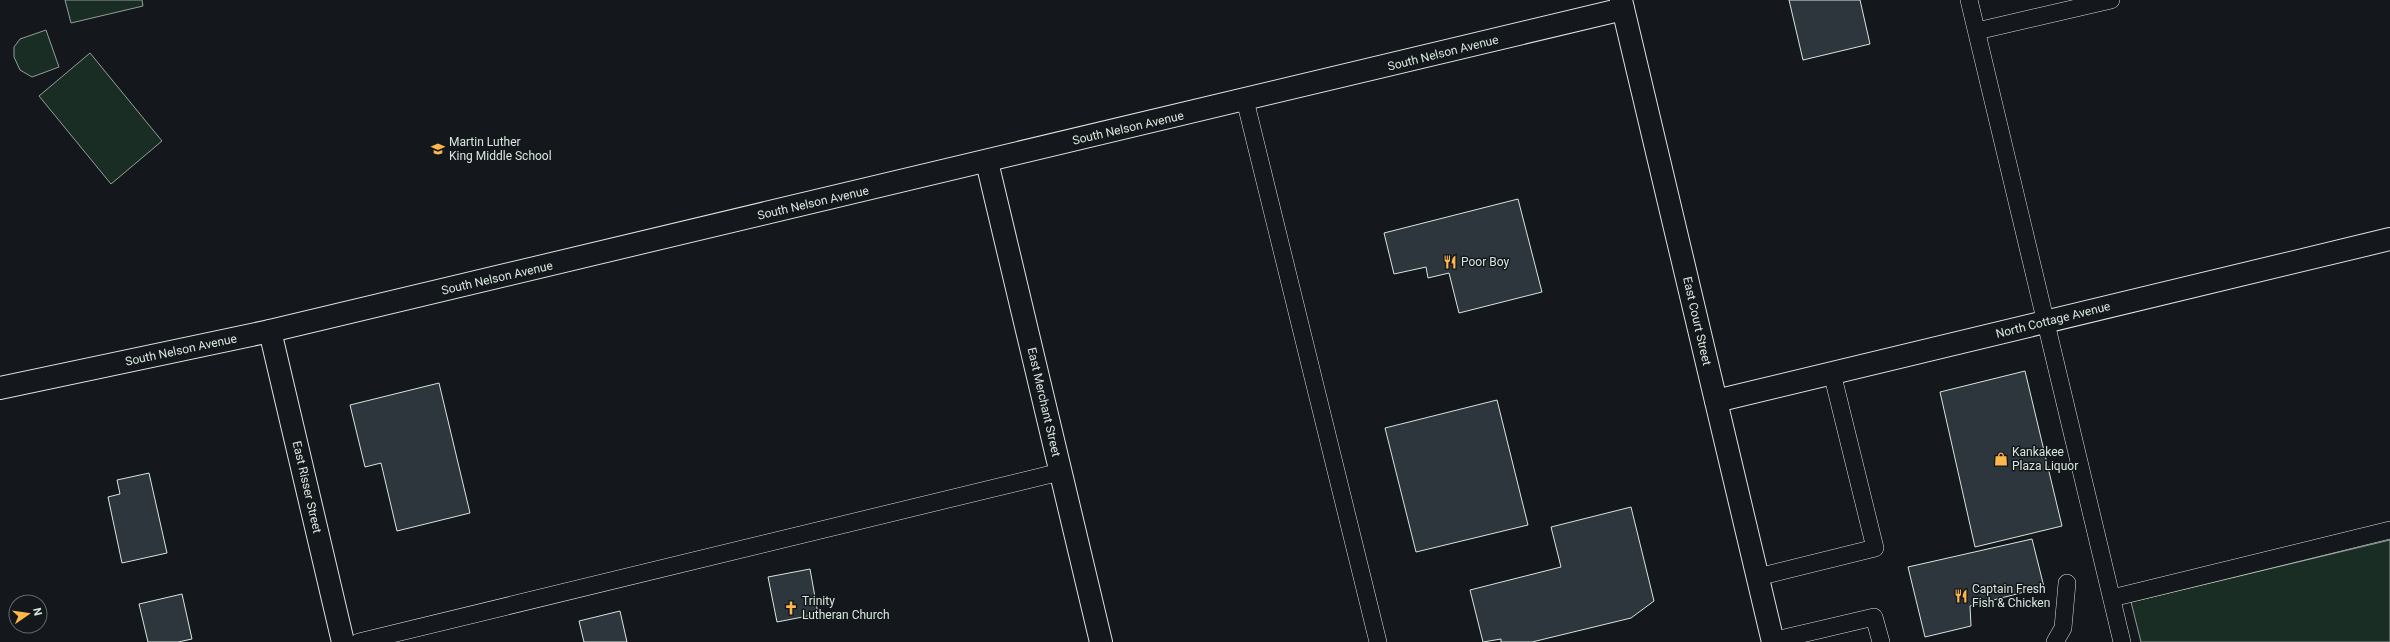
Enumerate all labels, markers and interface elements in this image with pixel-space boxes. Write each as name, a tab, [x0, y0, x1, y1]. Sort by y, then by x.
street label: South Nelson Avenue	[1386, 32, 1500, 74]
street label: South Nelson Avenue	[1071, 108, 1185, 148]
place label: Martin Luther King Middle School	[449, 135, 552, 163]
school or university icon: Martin Luther King Middle School	[430, 141, 446, 157]
street label: South Nelson Avenue	[756, 183, 870, 223]
restaurant icon: Poor Boy	[1442, 254, 1458, 270]
place label: Poor Boy	[1461, 255, 1509, 269]
street label: South Nelson Avenue	[440, 258, 554, 298]
street label: East Court Street	[1680, 275, 1714, 367]
street label: North Cottage Avenue	[1994, 299, 2112, 341]
street label: South Nelson Avenue	[124, 331, 238, 369]
street label: East Merchant Street	[1025, 346, 1063, 458]
street label: East Risser Street	[290, 440, 324, 535]
place label: Kankakee Plaza Liquor	[2012, 445, 2078, 473]
shop icon: Kankakee Plaza Liquor	[1993, 451, 2009, 467]
place label: Captain Fresh Fish & Chicken	[1972, 582, 2050, 610]
restaurant icon: Captain Fresh Fish & Chicken	[1953, 588, 1969, 604]
north arrow	[8, 594, 48, 634]
place label: Trinity Lutheran Church	[802, 594, 890, 622]
church icon: Trinity Lutheran Church	[783, 600, 799, 616]
text: N	[30, 607, 45, 617]

